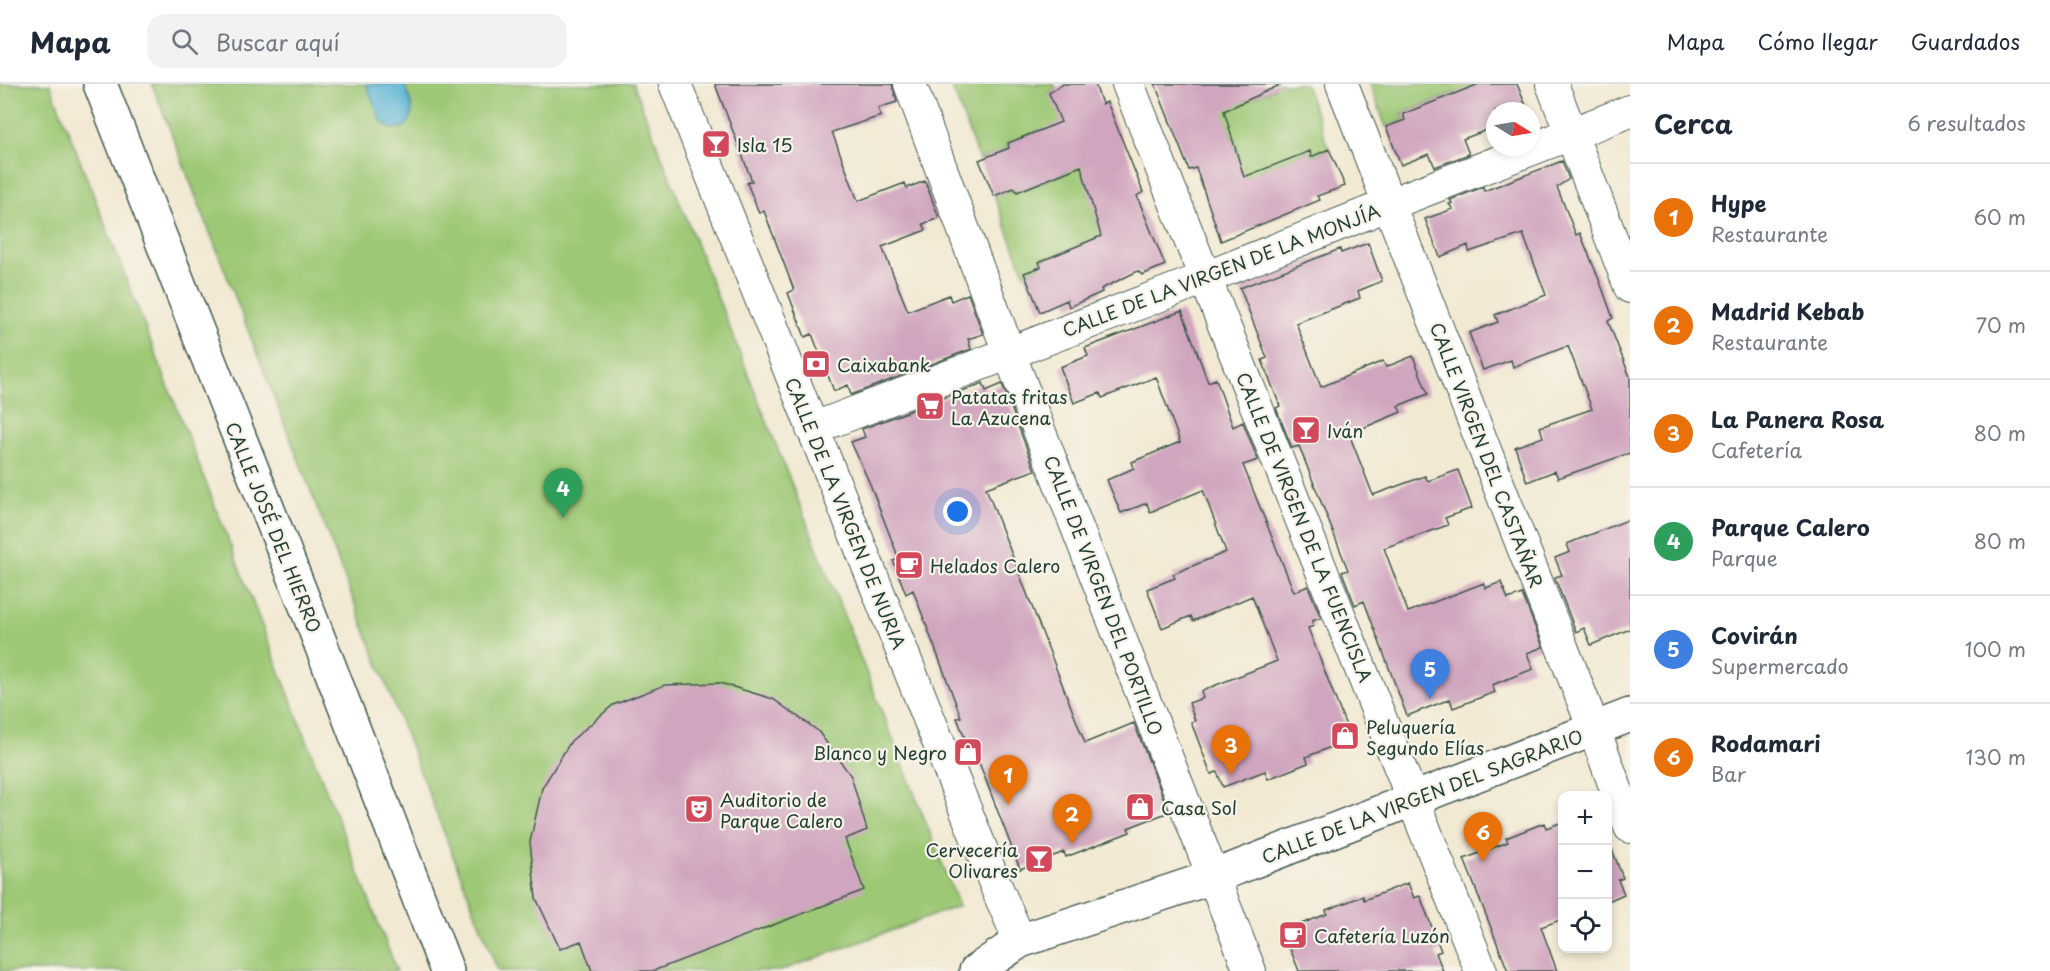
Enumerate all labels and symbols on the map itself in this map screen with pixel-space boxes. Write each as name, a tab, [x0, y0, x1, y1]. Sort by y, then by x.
north arrow	[1486, 102, 1540, 156]
bar icon: Isla 15	[700, 128, 732, 160]
place label: Isla 15	[737, 131, 793, 158]
street label: CALLE DE LA VIRGEN DE LA MONJÍA	[1058, 197, 1384, 343]
street label: CALLE VIRGEN DEL CASTAÑAR	[1424, 318, 1550, 592]
bank icon: Caixabank	[800, 348, 832, 380]
place label: Caixabank	[837, 351, 931, 378]
street label: CALLE DE VIRGEN DE LA FUENCISLA	[1230, 368, 1380, 686]
street label: CALLE DE LA VIRGEN DE NURIA	[779, 373, 913, 653]
place label: Patatas fritas La Azucena	[951, 383, 1067, 431]
supermarket icon: Patatas fritas La Azucena	[914, 390, 946, 422]
bar icon: Iván	[1290, 414, 1322, 446]
place label: Iván	[1327, 417, 1363, 444]
street label: CALLE JOSÉ DEL HIERRO	[219, 418, 329, 636]
street label: CALLE DE VIRGEN DEL PORTILLO	[1038, 451, 1170, 739]
pin: 4	[544, 468, 582, 518]
your location	[943, 497, 972, 526]
cafe icon: Helados Calero	[893, 549, 925, 581]
place label: Helados Calero	[930, 552, 1060, 579]
pin: 5	[1410, 650, 1450, 699]
place label: Peluquería Segundo Elías	[1366, 713, 1484, 761]
shop icon: Peluquería Segundo Elías	[1329, 720, 1361, 752]
street label: CALLE DE LA VIRGEN DEL SAGRARIO	[1257, 722, 1587, 870]
pin: 3	[1212, 726, 1250, 775]
shop icon: Blanco y Negro	[952, 736, 984, 768]
place label: Blanco y Negro	[813, 739, 947, 766]
pin: 1	[988, 756, 1028, 805]
place label: Auditorio de Parque Calero	[720, 786, 843, 834]
shop icon: Casa Sol	[1124, 791, 1156, 823]
theatre icon: Auditorio de Parque Calero	[683, 793, 715, 825]
pin: 2	[1052, 794, 1092, 844]
place label: Casa Sol	[1161, 794, 1237, 821]
pin: 6	[1464, 812, 1502, 862]
place label: Cervecería Olivares	[925, 836, 1019, 884]
bar icon: Cervecería Olivares	[1023, 843, 1055, 875]
cafe icon: Cafetería Luzón	[1277, 919, 1309, 951]
place label: Cafetería Luzón	[1314, 922, 1450, 949]

